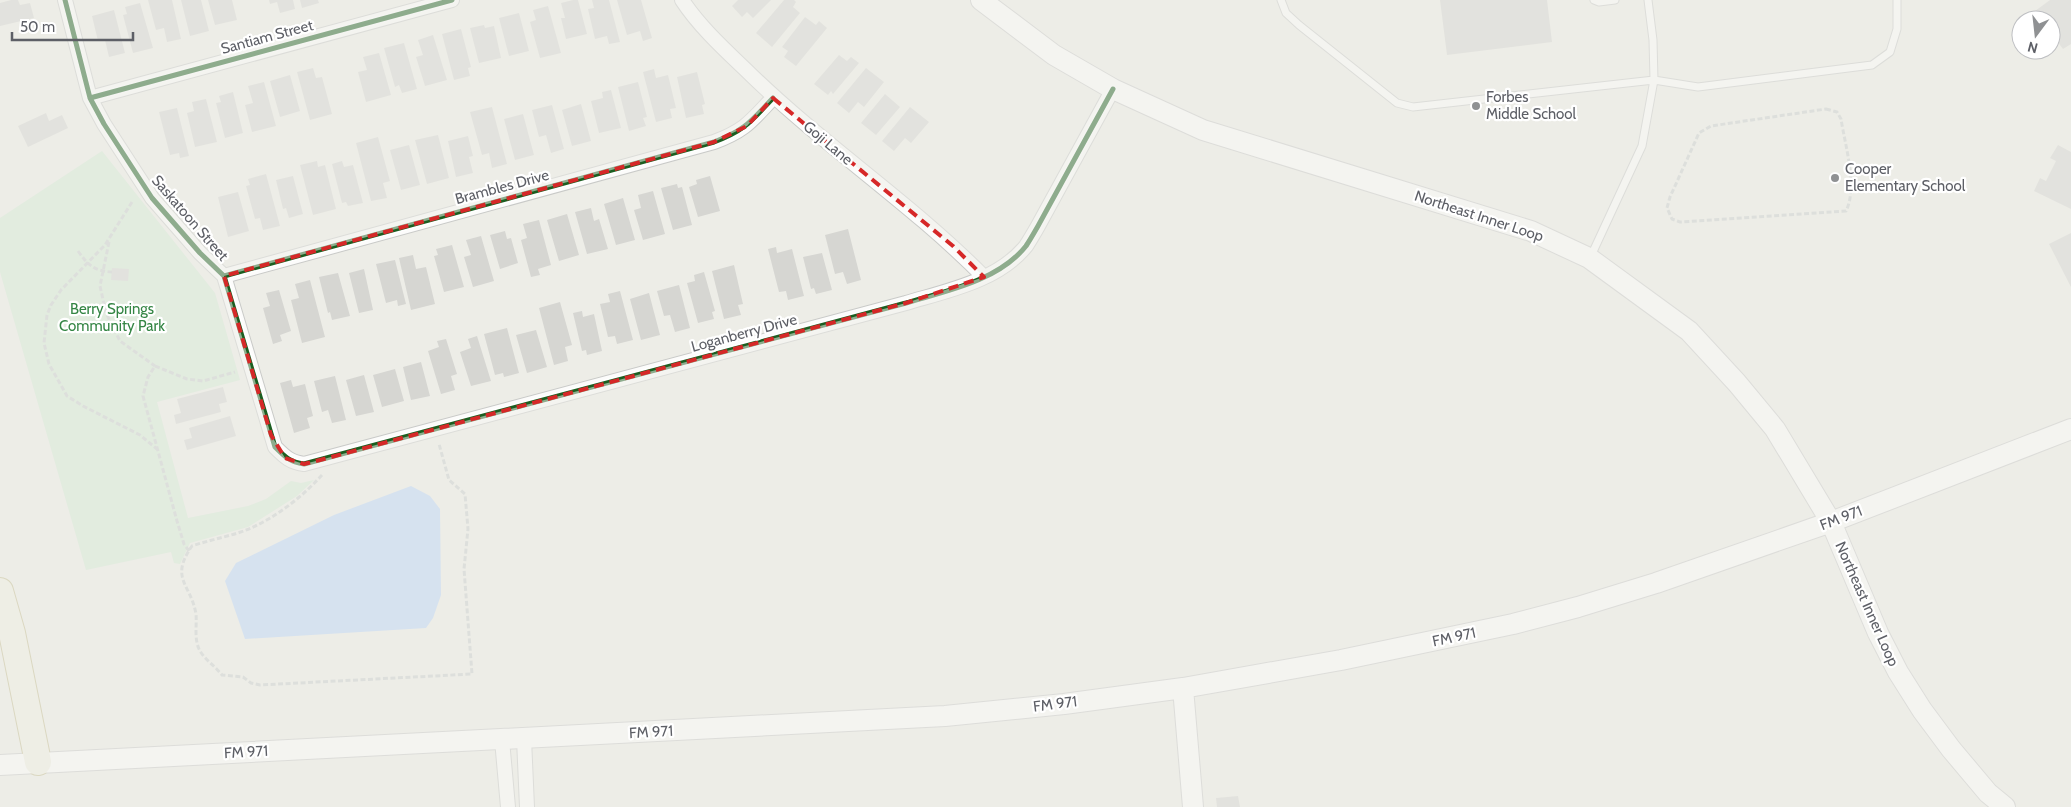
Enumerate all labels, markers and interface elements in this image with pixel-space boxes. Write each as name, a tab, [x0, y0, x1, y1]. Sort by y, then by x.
scale bar	[12, 10, 134, 42]
north arrow	[2011, 10, 2061, 60]
street label: Santiam Street	[219, 16, 315, 58]
text: 50 m	[20, 18, 55, 36]
text: N	[2026, 38, 2040, 58]
place label: Forbes Middle School	[1486, 88, 1577, 123]
marker: Forbes Middle School	[1470, 100, 1482, 112]
street label: Goji Lane	[800, 117, 857, 169]
place label: Cooper Elementary School	[1845, 160, 1966, 195]
street label: Brambles Drive	[453, 166, 551, 208]
street label: Saskatoon Street	[148, 171, 232, 265]
marker: Cooper Elementary School	[1829, 172, 1841, 184]
street label: Northeast Inner Loop	[1412, 187, 1546, 245]
park label: Berry Springs Community Park	[59, 300, 165, 335]
street label: Loganberry Drive	[689, 310, 799, 356]
street label: FM 971	[1817, 502, 1865, 534]
street label: Northeast Inner Loop	[1831, 539, 1903, 669]
street label: FM 971	[1431, 624, 1477, 650]
street label: FM 971	[1032, 692, 1078, 716]
street label: FM 971	[629, 722, 673, 742]
street label: FM 971	[224, 742, 268, 762]

